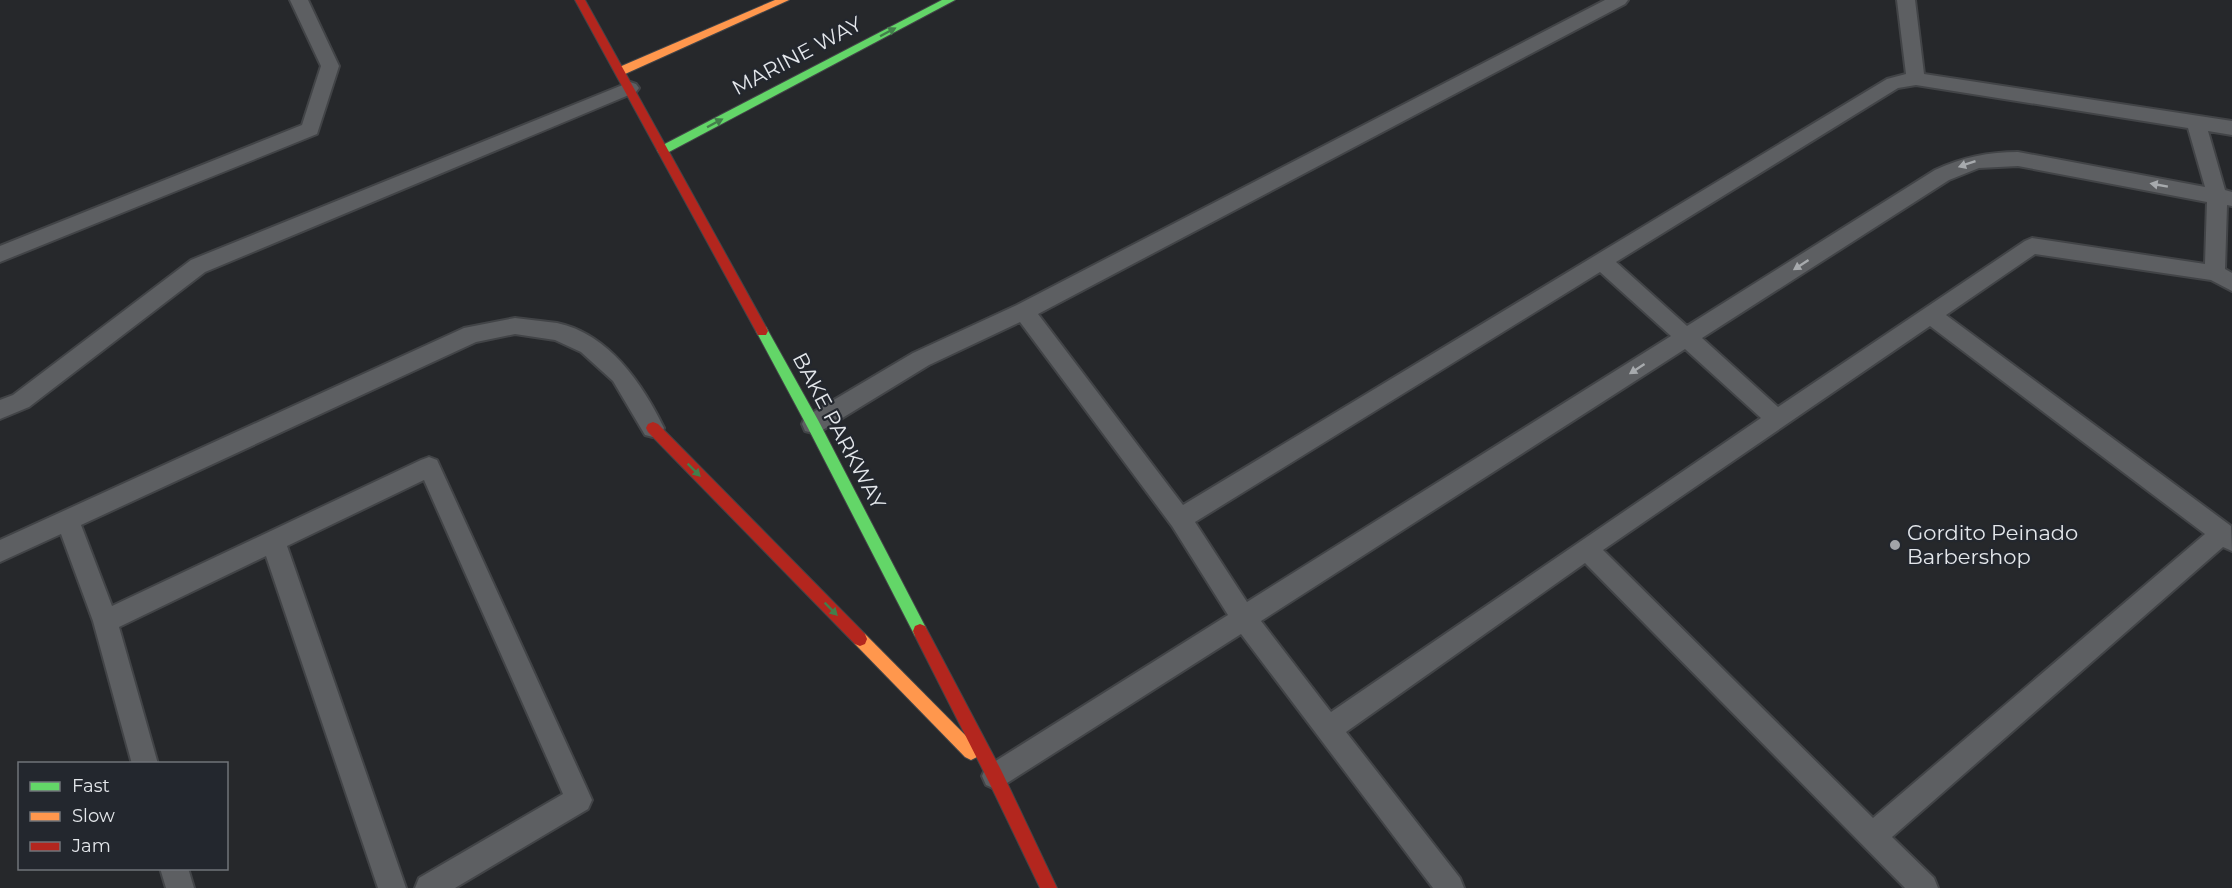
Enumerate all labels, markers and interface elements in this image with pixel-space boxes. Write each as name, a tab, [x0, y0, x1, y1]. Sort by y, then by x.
street label: MARINE WAY	[728, 11, 866, 100]
one-way arrow	[879, 28, 897, 38]
one-way arrow	[707, 118, 724, 128]
one-way arrow	[1958, 159, 1976, 169]
one-way arrow	[2149, 180, 2168, 189]
one-way arrow	[1793, 259, 1809, 270]
street label: BAKE PARKWAY	[788, 348, 892, 514]
one-way arrow	[1628, 364, 1645, 375]
one-way arrow	[687, 463, 701, 478]
place label: Gordito Peinado Barbershop	[1907, 520, 2078, 569]
marker: Gordito Peinado Barbershop	[1888, 538, 1902, 552]
one-way arrow	[823, 602, 837, 616]
legend	[18, 762, 228, 870]
text: Fast	[72, 775, 110, 797]
text: Slow	[72, 805, 115, 827]
text: Jam	[71, 835, 111, 857]

